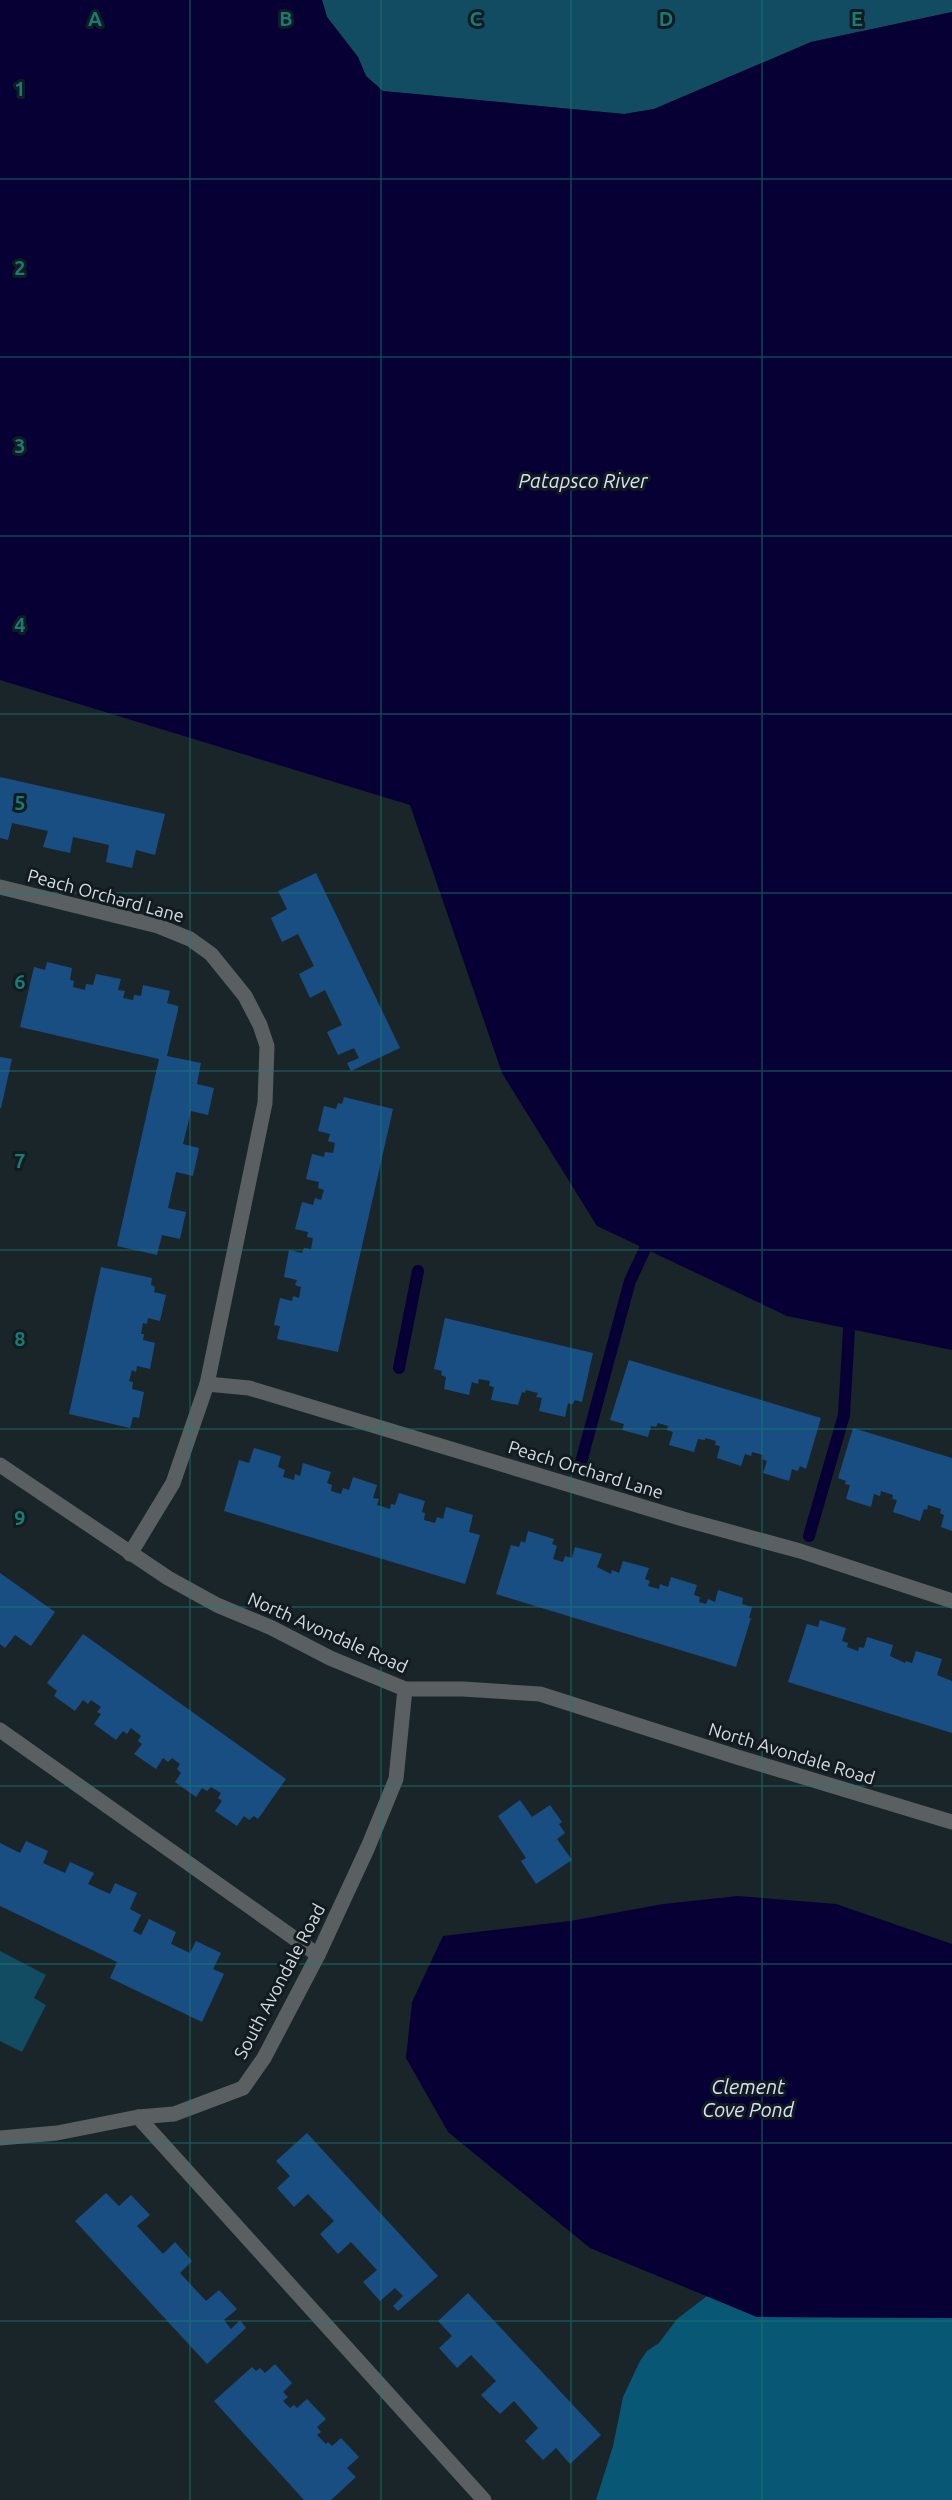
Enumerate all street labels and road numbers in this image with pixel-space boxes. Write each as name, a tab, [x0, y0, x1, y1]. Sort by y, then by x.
street label: Peach Orchard Lane	[26, 864, 186, 926]
street label: Peach Orchard Lane	[506, 1436, 666, 1502]
street label: North Avondale Road	[245, 1588, 411, 1676]
street label: North Avondale Road	[706, 1718, 878, 1788]
street label: South Avondale Road	[230, 1900, 328, 2062]

